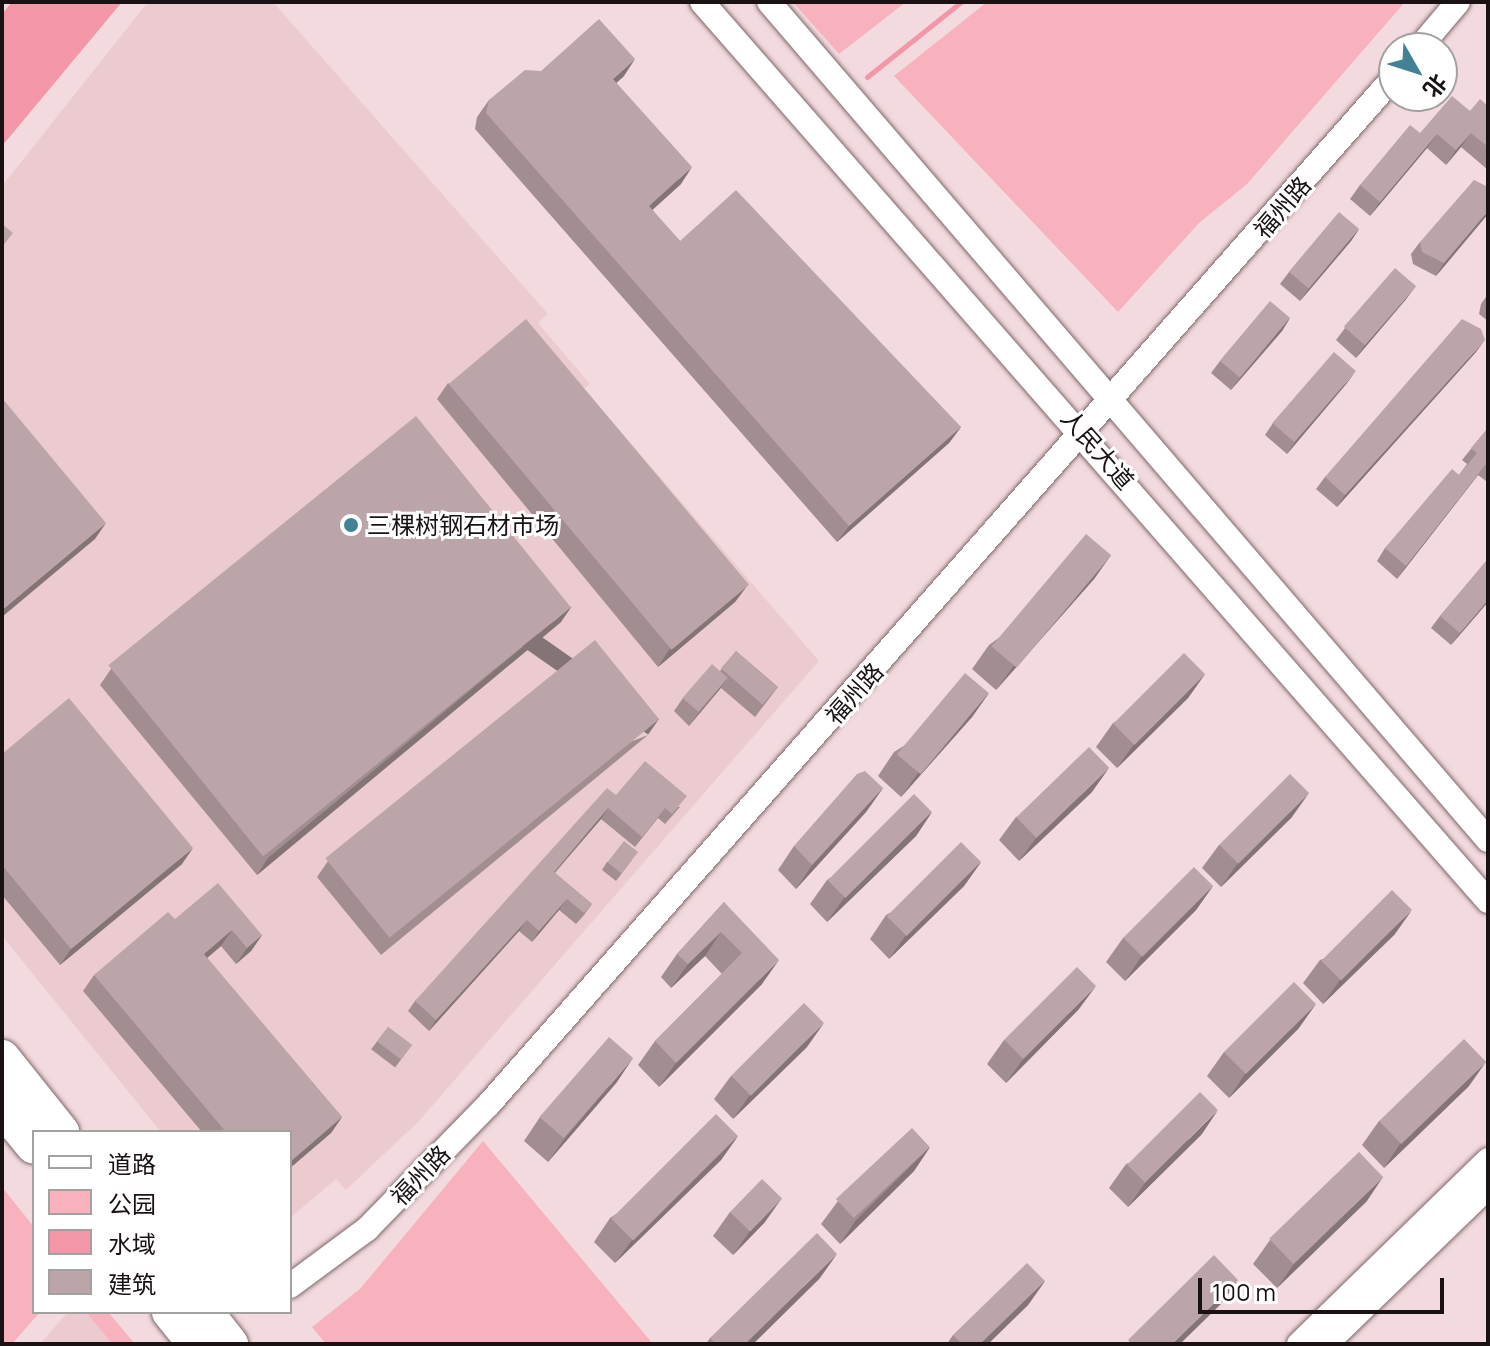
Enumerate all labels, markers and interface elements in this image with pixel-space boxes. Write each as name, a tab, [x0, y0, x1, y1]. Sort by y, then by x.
north arrow	[1378, 32, 1458, 112]
text: 北	[1417, 68, 1454, 104]
street label: 福州路	[1248, 170, 1316, 244]
street label: 人民大道	[1056, 403, 1140, 495]
place label: 三棵树钢石材市场	[367, 511, 559, 539]
marker: 三棵树钢石材市场	[342, 516, 360, 534]
street label: 福州路	[819, 657, 889, 729]
legend	[32, 1130, 292, 1314]
street label: 福州路	[385, 1139, 455, 1211]
text: 道路	[108, 1147, 156, 1180]
text: 公园	[108, 1187, 156, 1220]
text: 水域	[108, 1227, 156, 1260]
scale bar	[1202, 1262, 1448, 1312]
text: 建筑	[108, 1267, 156, 1300]
text: 100 m	[1212, 1275, 1276, 1308]

